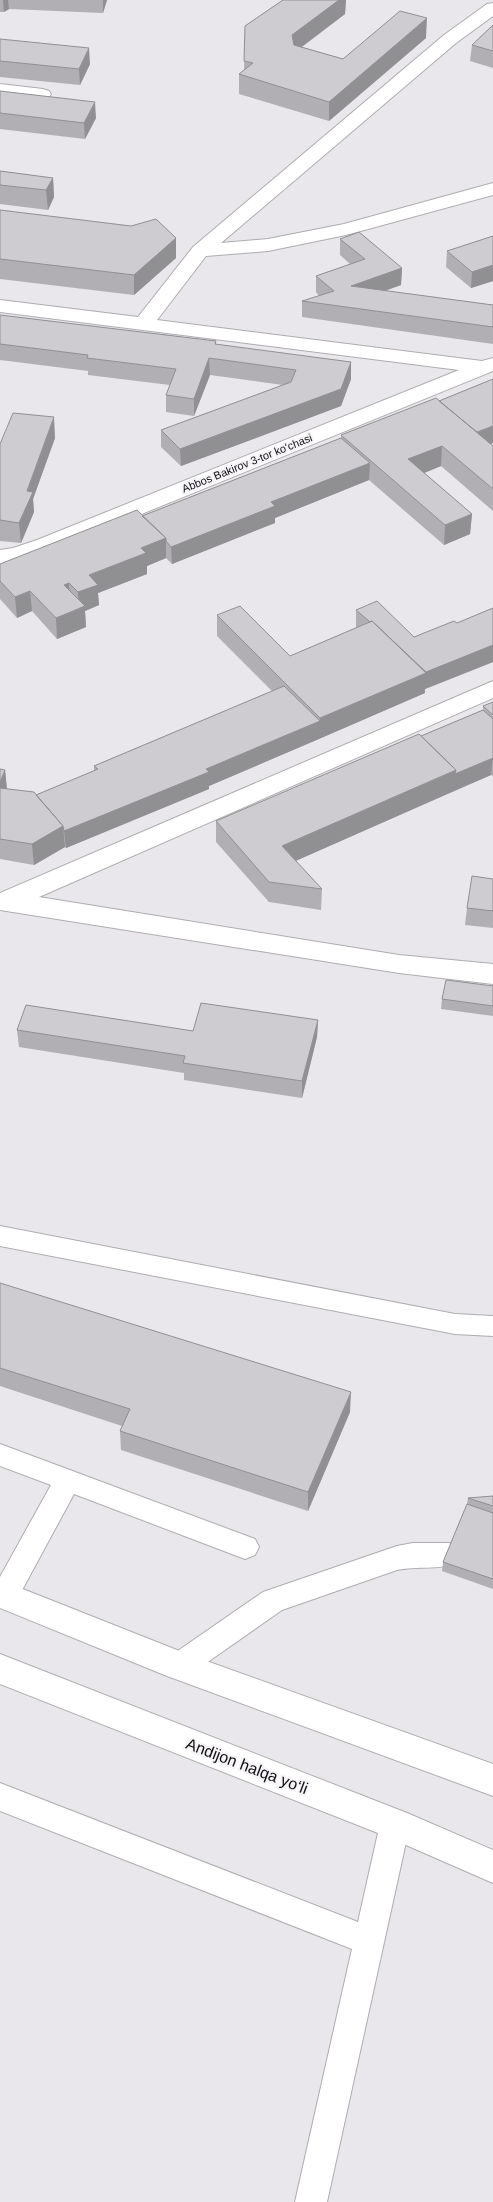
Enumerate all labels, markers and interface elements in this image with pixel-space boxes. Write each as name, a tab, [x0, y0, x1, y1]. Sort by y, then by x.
street label: Abbos Bakirov 3-tor koʻchasi	[180, 431, 314, 495]
street label: Andijon halqa yo‘li	[184, 1735, 310, 1797]

